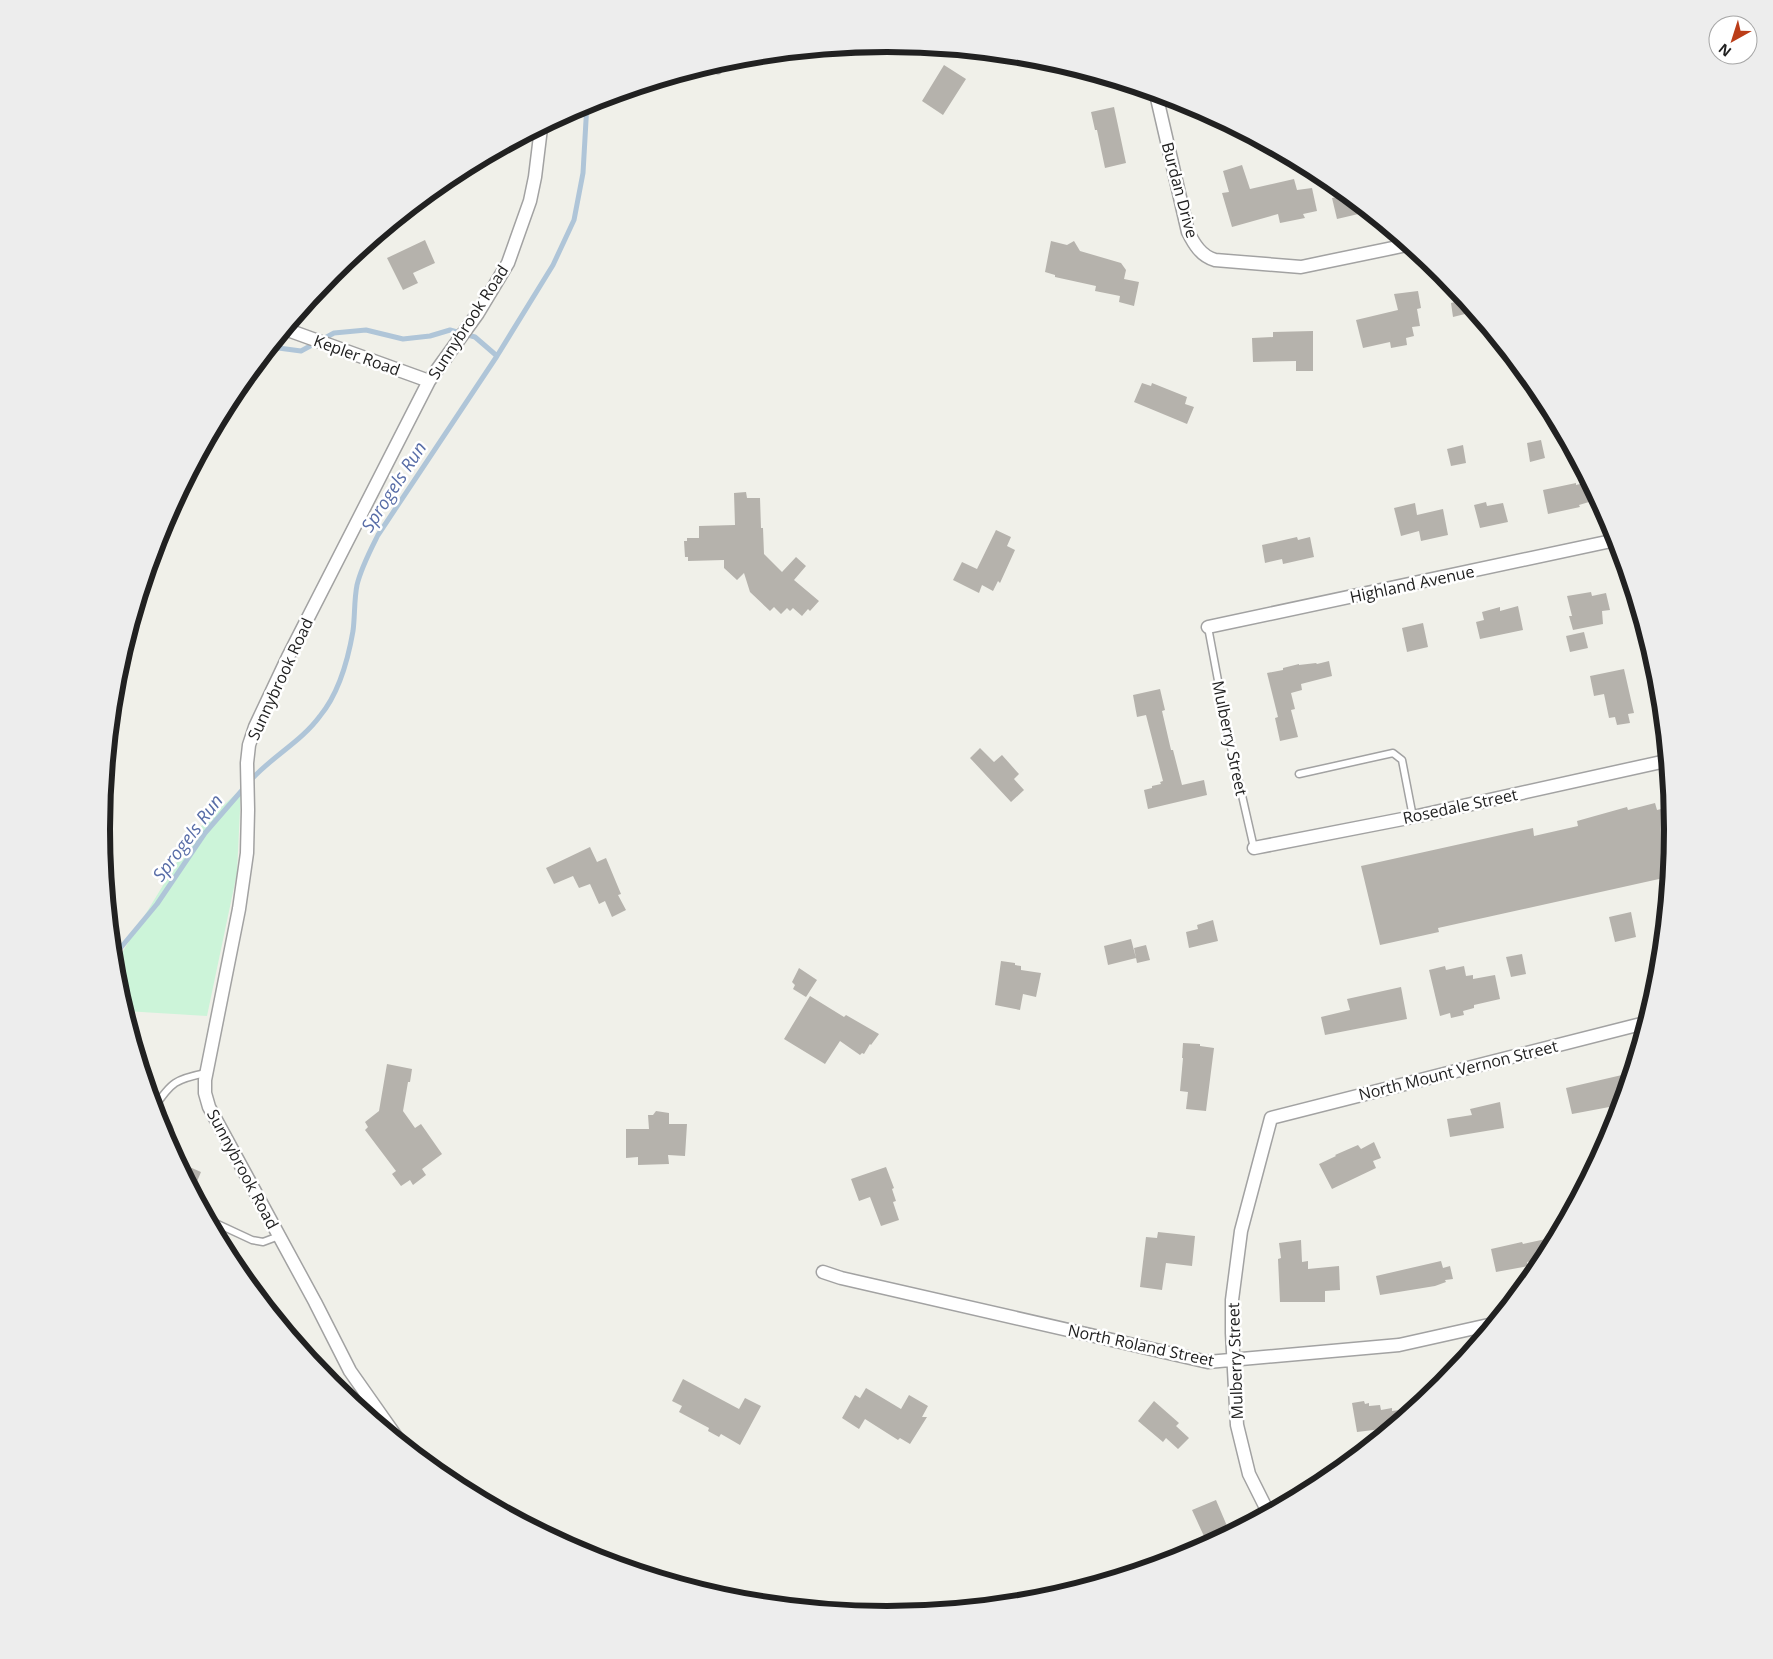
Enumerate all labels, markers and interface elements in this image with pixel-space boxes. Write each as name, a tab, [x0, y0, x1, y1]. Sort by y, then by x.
north arrow	[1708, 15, 1758, 65]
text: N	[1714, 40, 1735, 61]
street label: Burdan Drive	[1157, 140, 1203, 240]
street label: Sunnybrook Road	[423, 260, 513, 384]
street label: Kepler Road	[311, 329, 403, 381]
water label: Sprogels Run	[355, 437, 431, 536]
street label: Highland Avenue	[1348, 560, 1476, 608]
street label: Sunnybrook Road	[242, 614, 318, 744]
street label: Mulberry Street	[1207, 679, 1253, 798]
street label: Rosedale Street	[1401, 783, 1520, 829]
water label: Sprogels Run	[147, 789, 228, 886]
street label: North Mount Vernon Street	[1356, 1035, 1560, 1105]
street label: Sunnybrook Road	[202, 1105, 284, 1233]
street label: Mulberry Street	[1222, 1302, 1248, 1420]
street label: North Roland Street	[1066, 1319, 1216, 1371]

